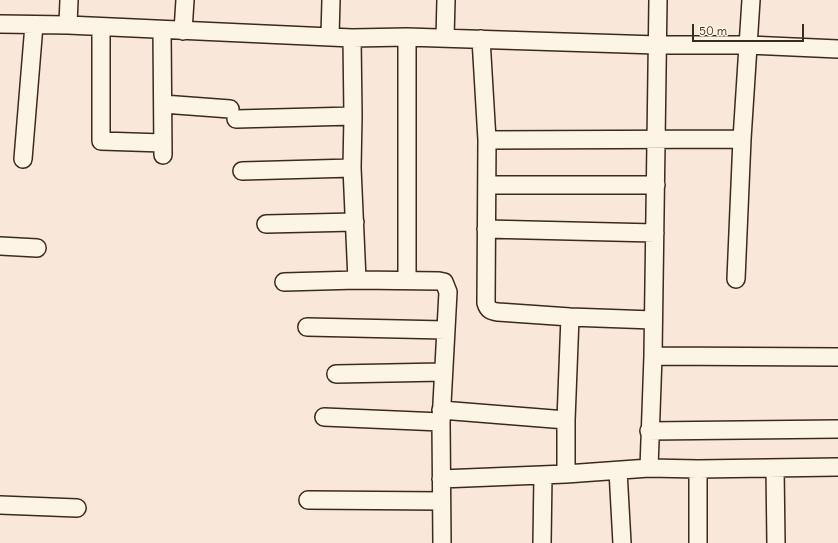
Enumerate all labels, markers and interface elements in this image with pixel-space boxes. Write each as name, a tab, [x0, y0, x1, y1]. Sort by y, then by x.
scale bar	[694, 16, 806, 42]
text: 50 m	[699, 23, 727, 38]

